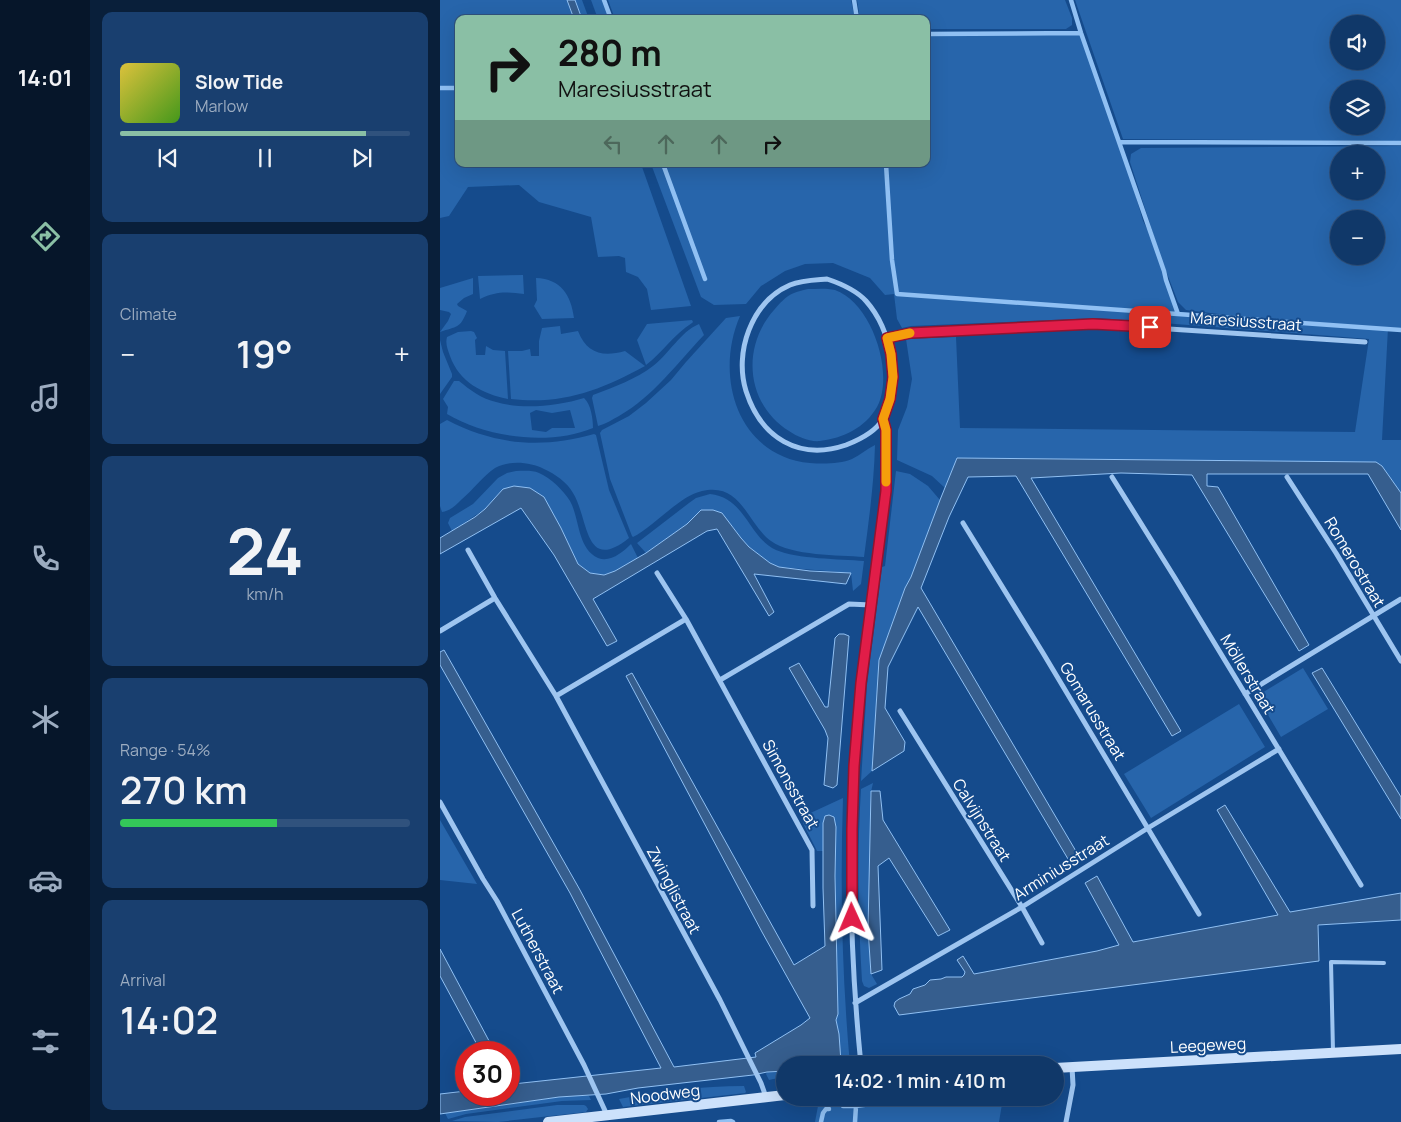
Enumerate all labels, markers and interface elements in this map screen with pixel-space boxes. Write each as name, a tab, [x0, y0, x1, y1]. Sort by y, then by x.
map controls	[1330, 15, 1385, 265]
button: sound	[1330, 15, 1385, 70]
text: 280 m	[558, 29, 662, 77]
icon: right	[475, 35, 540, 100]
text: 14:01	[18, 63, 72, 93]
text: Slow Tide	[195, 69, 283, 95]
text: Maresiusstraat	[558, 74, 712, 104]
button: layers	[1330, 80, 1385, 135]
text: Marlow	[195, 95, 248, 117]
icon: left	[599, 130, 627, 158]
icon: ahead	[652, 130, 680, 158]
icon: ahead	[705, 130, 733, 158]
icon: right	[758, 130, 786, 158]
icon: previous	[154, 144, 182, 172]
icon: pause	[251, 144, 279, 172]
icon: next	[348, 144, 376, 172]
button: +	[1330, 145, 1385, 200]
button: −	[1330, 210, 1385, 265]
icon: directions	[28, 219, 63, 254]
text: Climate	[120, 303, 177, 325]
pin	[1129, 306, 1171, 348]
street label: Maresiusstraat	[1189, 306, 1303, 336]
icon: arrive	[1136, 313, 1164, 341]
text: 19°	[236, 327, 293, 379]
text: −	[120, 335, 135, 373]
text: +	[394, 335, 410, 373]
icon: music	[28, 380, 63, 415]
text: 24	[227, 506, 303, 595]
street label: Romerostraat	[1319, 513, 1391, 611]
icon: phone	[28, 541, 63, 576]
text: km/h	[246, 583, 284, 605]
street label: Möllerstraat	[1215, 630, 1281, 718]
street label: Gomarusstraat	[1055, 658, 1131, 764]
icon: climate	[28, 702, 63, 737]
street label: Simonsstraat	[757, 735, 825, 833]
text: Range · 54%	[120, 739, 210, 761]
text: 270 km	[120, 763, 248, 815]
street label: Calvijnstraat	[948, 774, 1016, 866]
street label: Arminiusstraat	[1009, 829, 1113, 905]
street label: Zwinglistraat	[642, 843, 706, 937]
icon: car	[28, 863, 63, 898]
position arrow	[825, 891, 877, 943]
street label: Lutherstraat	[506, 905, 570, 997]
text: Arrival	[120, 969, 166, 991]
text: 14:02	[120, 993, 218, 1045]
icon: filters	[28, 1024, 63, 1059]
street label: Leegeweg	[1169, 1032, 1247, 1058]
speed limit sign: 30	[455, 1041, 520, 1106]
text: 14:02 · 1 min · 410 m	[834, 1068, 1006, 1094]
street label: Noodweg	[629, 1079, 701, 1109]

